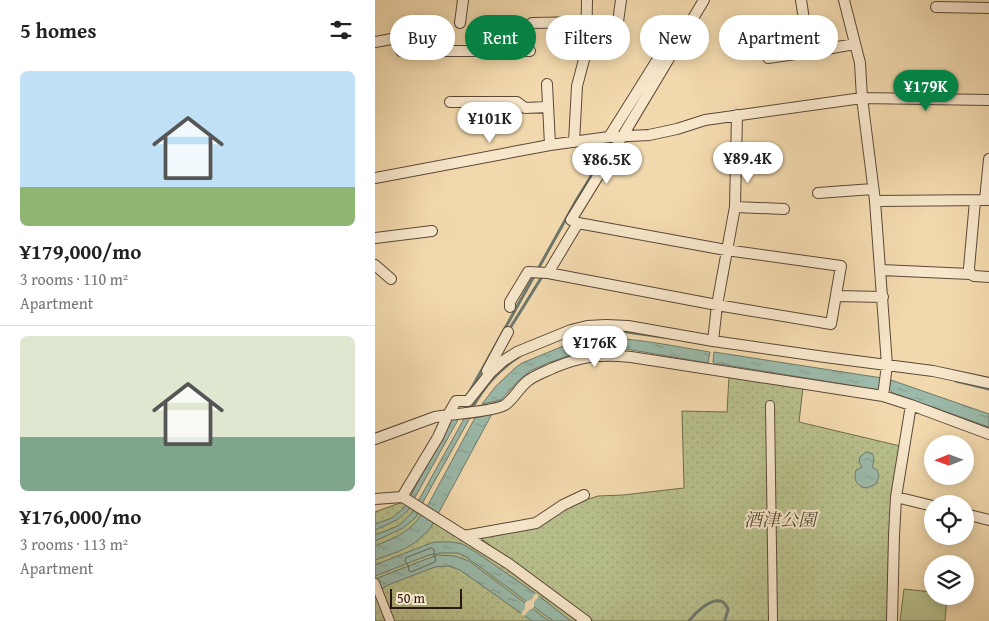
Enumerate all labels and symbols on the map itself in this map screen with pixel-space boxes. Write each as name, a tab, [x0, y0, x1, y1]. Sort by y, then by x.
pin: ¥179K	[891, 70, 961, 112]
pin: ¥101K	[455, 102, 525, 144]
pin: ¥86.5K	[566, 142, 648, 185]
pin: ¥89.4K	[707, 142, 789, 184]
pin: ¥176K	[560, 326, 630, 368]
north arrow	[924, 435, 974, 485]
park label: 酒津公園	[744, 506, 819, 533]
scale bar	[390, 586, 463, 609]

